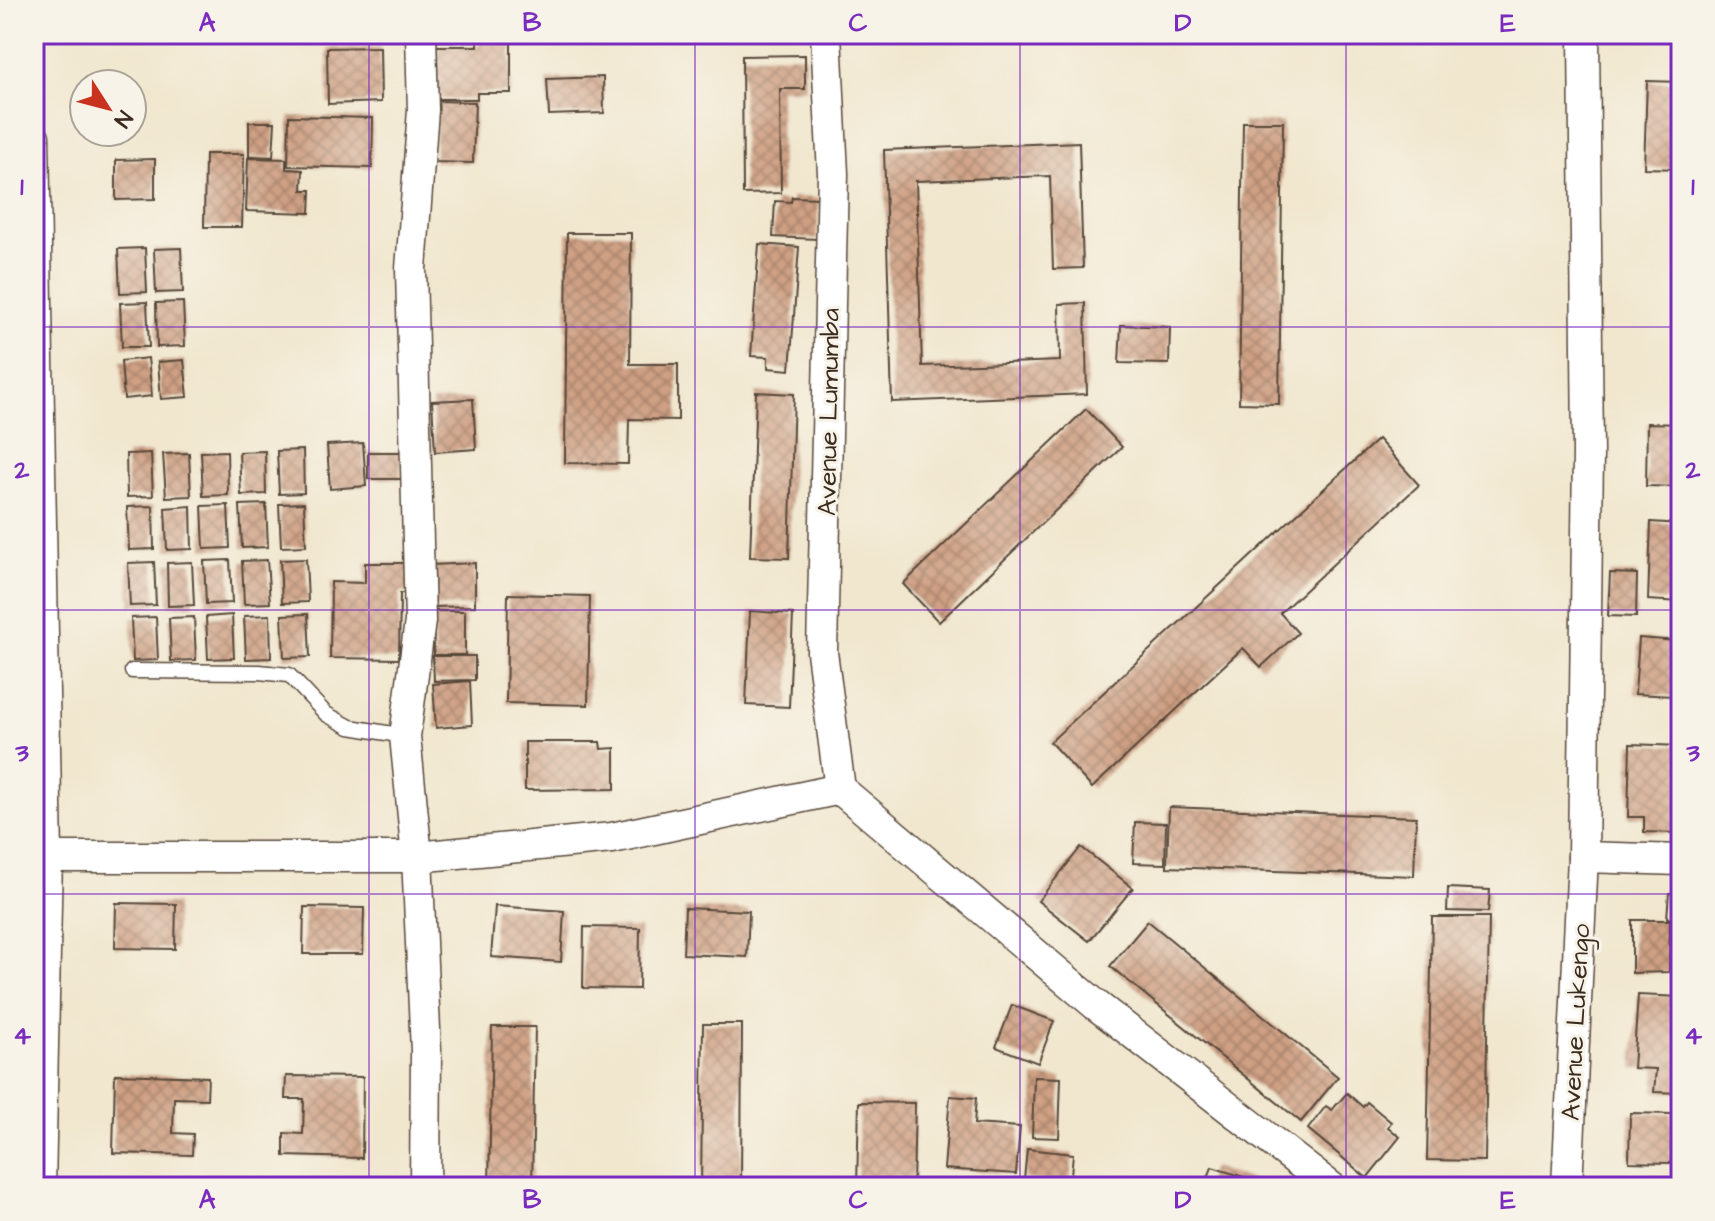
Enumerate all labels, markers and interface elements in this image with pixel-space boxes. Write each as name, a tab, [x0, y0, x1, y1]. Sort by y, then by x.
text: A	[199, 5, 216, 41]
text: B	[523, 5, 542, 41]
text: C	[849, 5, 868, 41]
text: D	[1175, 5, 1192, 41]
text: E	[1500, 5, 1516, 41]
north arrow	[68, 68, 148, 148]
text: N	[106, 104, 140, 134]
text: 1	[20, 169, 24, 205]
text: 1	[1691, 169, 1695, 205]
street label: Avenue Lumumba	[809, 308, 849, 516]
text: 2	[14, 452, 30, 488]
text: 2	[1685, 452, 1701, 488]
text: 3	[14, 735, 29, 771]
text: 3	[1685, 735, 1700, 771]
street label: Avenue Lukengo	[1553, 922, 1601, 1122]
text: 4	[13, 1018, 31, 1054]
text: 4	[1684, 1018, 1702, 1054]
text: A	[199, 1182, 216, 1218]
text: B	[523, 1182, 542, 1218]
text: C	[849, 1182, 868, 1218]
text: D	[1175, 1182, 1192, 1218]
text: E	[1500, 1182, 1516, 1218]

